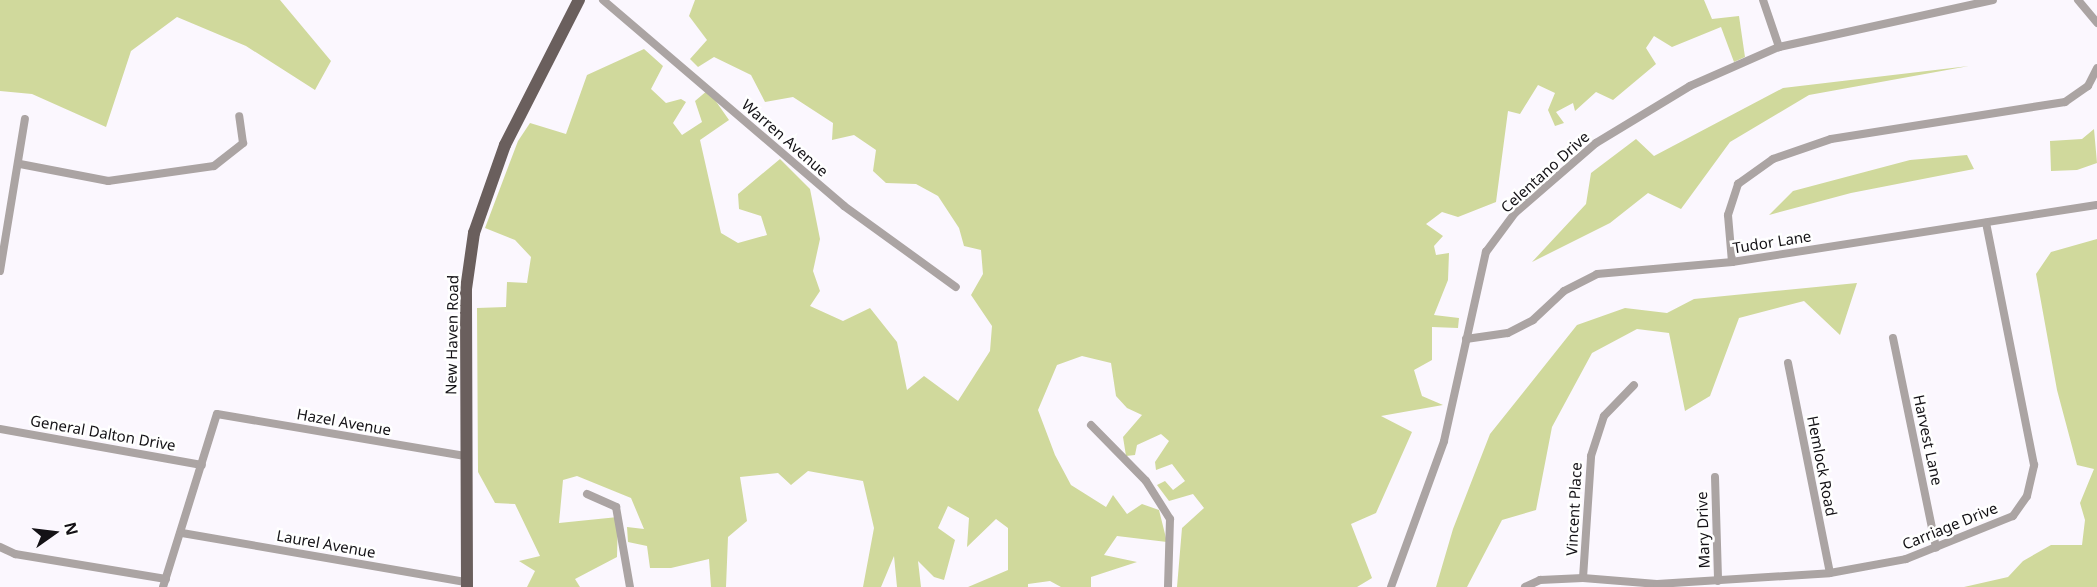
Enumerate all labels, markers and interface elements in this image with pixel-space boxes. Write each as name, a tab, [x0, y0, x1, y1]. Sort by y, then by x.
street label: Warren Avenue	[738, 96, 832, 180]
street label: Celentano Drive	[1497, 128, 1593, 216]
street label: Tudor Lane	[1731, 227, 1813, 257]
street label: New Haven Road	[442, 275, 462, 395]
street label: Harvest Lane	[1910, 393, 1946, 487]
street label: Hazel Avenue	[295, 405, 393, 439]
street label: General Dalton Drive	[29, 411, 177, 455]
street label: Hemlock Road	[1803, 414, 1841, 518]
street label: Vincent Place	[1563, 462, 1585, 556]
street label: Mary Drive	[1693, 491, 1713, 569]
street label: Carriage Drive	[1900, 499, 2000, 553]
north arrow	[24, 503, 84, 563]
text: N	[59, 520, 84, 538]
street label: Laurel Avenue	[275, 526, 377, 562]

